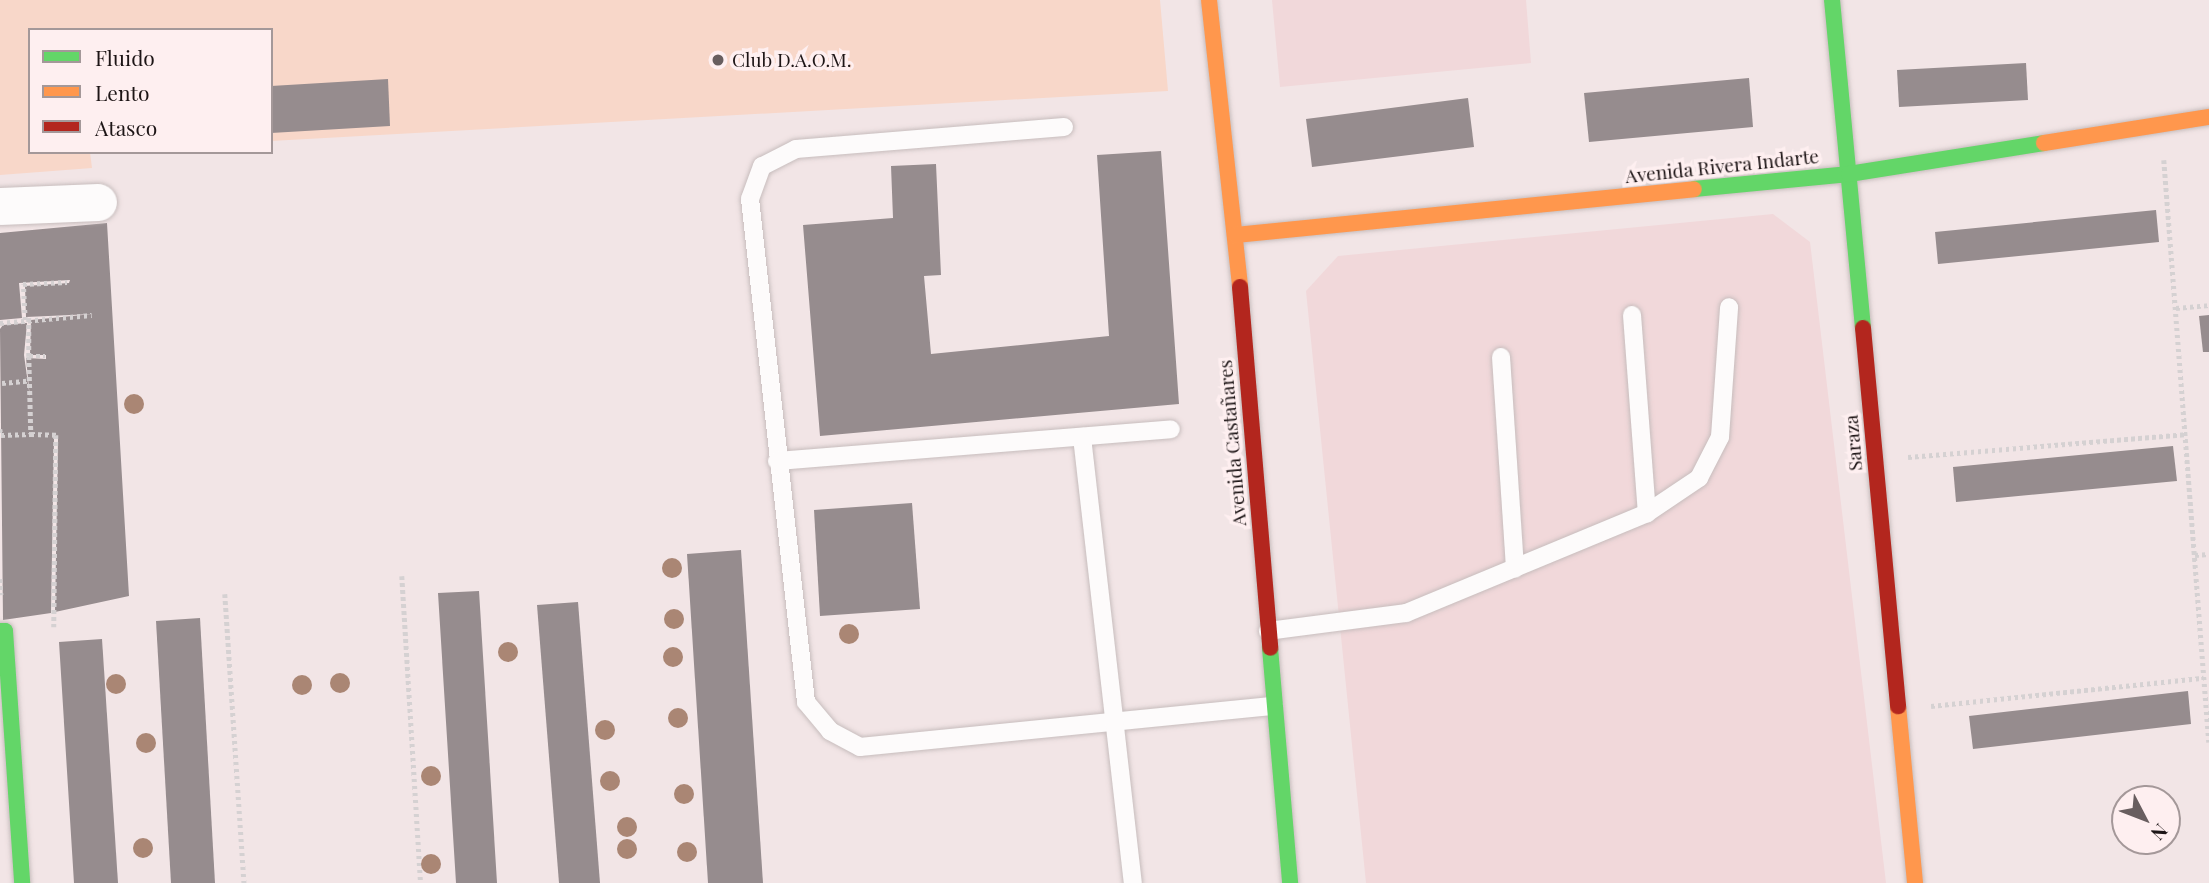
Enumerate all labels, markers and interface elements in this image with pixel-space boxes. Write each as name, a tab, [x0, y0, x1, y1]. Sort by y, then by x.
legend	[28, 28, 273, 154]
text: Fluido	[95, 43, 155, 71]
place label: Club D.A.O.M.	[732, 49, 852, 71]
marker: Club D.A.O.M.	[710, 52, 726, 68]
text: Lento	[95, 78, 149, 106]
text: Atasco	[95, 113, 157, 141]
street label: Avenida Rivera Indarte	[1624, 144, 1820, 188]
street label: Avenida Castañares	[1213, 359, 1251, 527]
street label: Saraza	[1839, 414, 1867, 472]
north arrow	[2111, 785, 2181, 855]
text: N	[2146, 819, 2174, 847]

